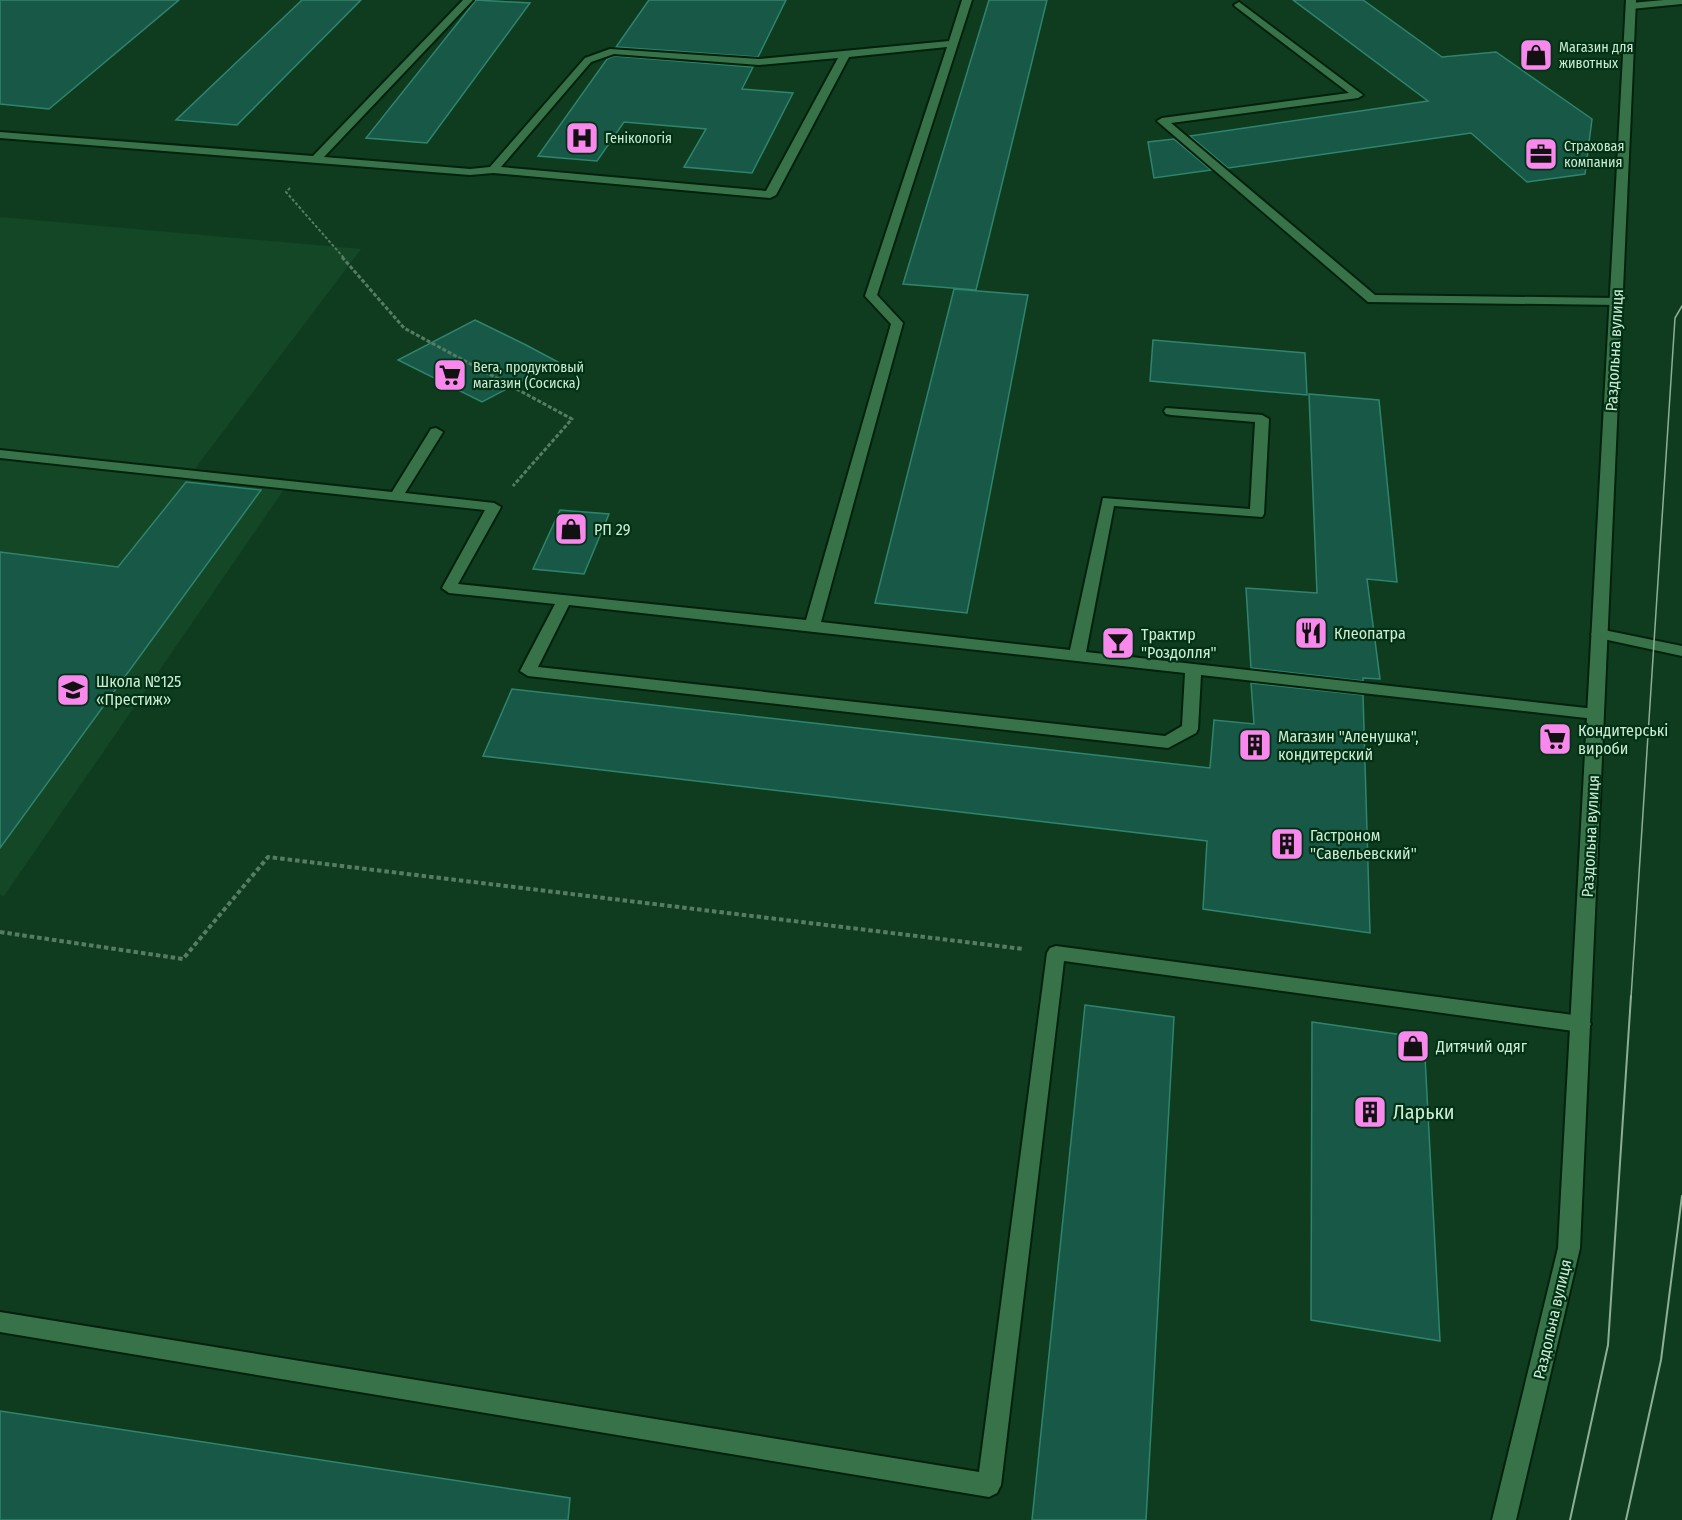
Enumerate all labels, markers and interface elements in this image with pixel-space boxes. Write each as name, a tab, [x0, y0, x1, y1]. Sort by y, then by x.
shop icon: Магазин для животных	[1518, 37, 1554, 73]
place label: Магазин для животных	[1559, 39, 1633, 72]
hospital icon: Генікологія	[564, 120, 600, 156]
place label: Генікологія	[605, 130, 672, 147]
office icon: Страховая компания	[1523, 136, 1559, 172]
place label: Страховая компания	[1564, 138, 1624, 171]
street label: Раздольна вулиця	[1602, 288, 1627, 412]
supermarket icon: Вега, продуктовый магазин (Сосиска)	[432, 357, 468, 393]
place label: Вега, продуктовый магазин (Сосиска)	[473, 359, 584, 392]
shop icon: РП 29	[553, 511, 589, 547]
place label: РП 29	[594, 520, 631, 539]
restaurant icon: Клеопатра	[1293, 615, 1329, 651]
place label: Клеопатра	[1334, 624, 1406, 643]
bar icon: Трактир "Роздолля"	[1100, 625, 1136, 661]
place label: Трактир "Роздолля"	[1141, 625, 1217, 662]
school or university icon: Школа №125 «Престиж»	[55, 672, 91, 708]
place label: Школа №125 «Престиж»	[96, 672, 181, 709]
supermarket icon: Кондитерські вироби	[1537, 721, 1573, 757]
place label: Кондитерські вироби	[1578, 721, 1668, 758]
building icon: Магазин "Аленушка", кондитерский	[1237, 727, 1273, 763]
place label: Магазин "Аленушка", кондитерский	[1278, 727, 1419, 764]
street label: Раздольна вулиця	[1578, 774, 1603, 898]
building icon: Гастроном "Савельевский"	[1269, 826, 1305, 862]
place label: Гастроном "Савельевский"	[1310, 826, 1417, 863]
shop icon: Дитячий одяг	[1395, 1028, 1431, 1064]
place label: Дитячий одяг	[1435, 1037, 1528, 1056]
building icon: Ларьки	[1352, 1094, 1388, 1130]
place label: Ларьки	[1393, 1100, 1455, 1124]
street label: Раздольна вулиця	[1529, 1257, 1576, 1381]

